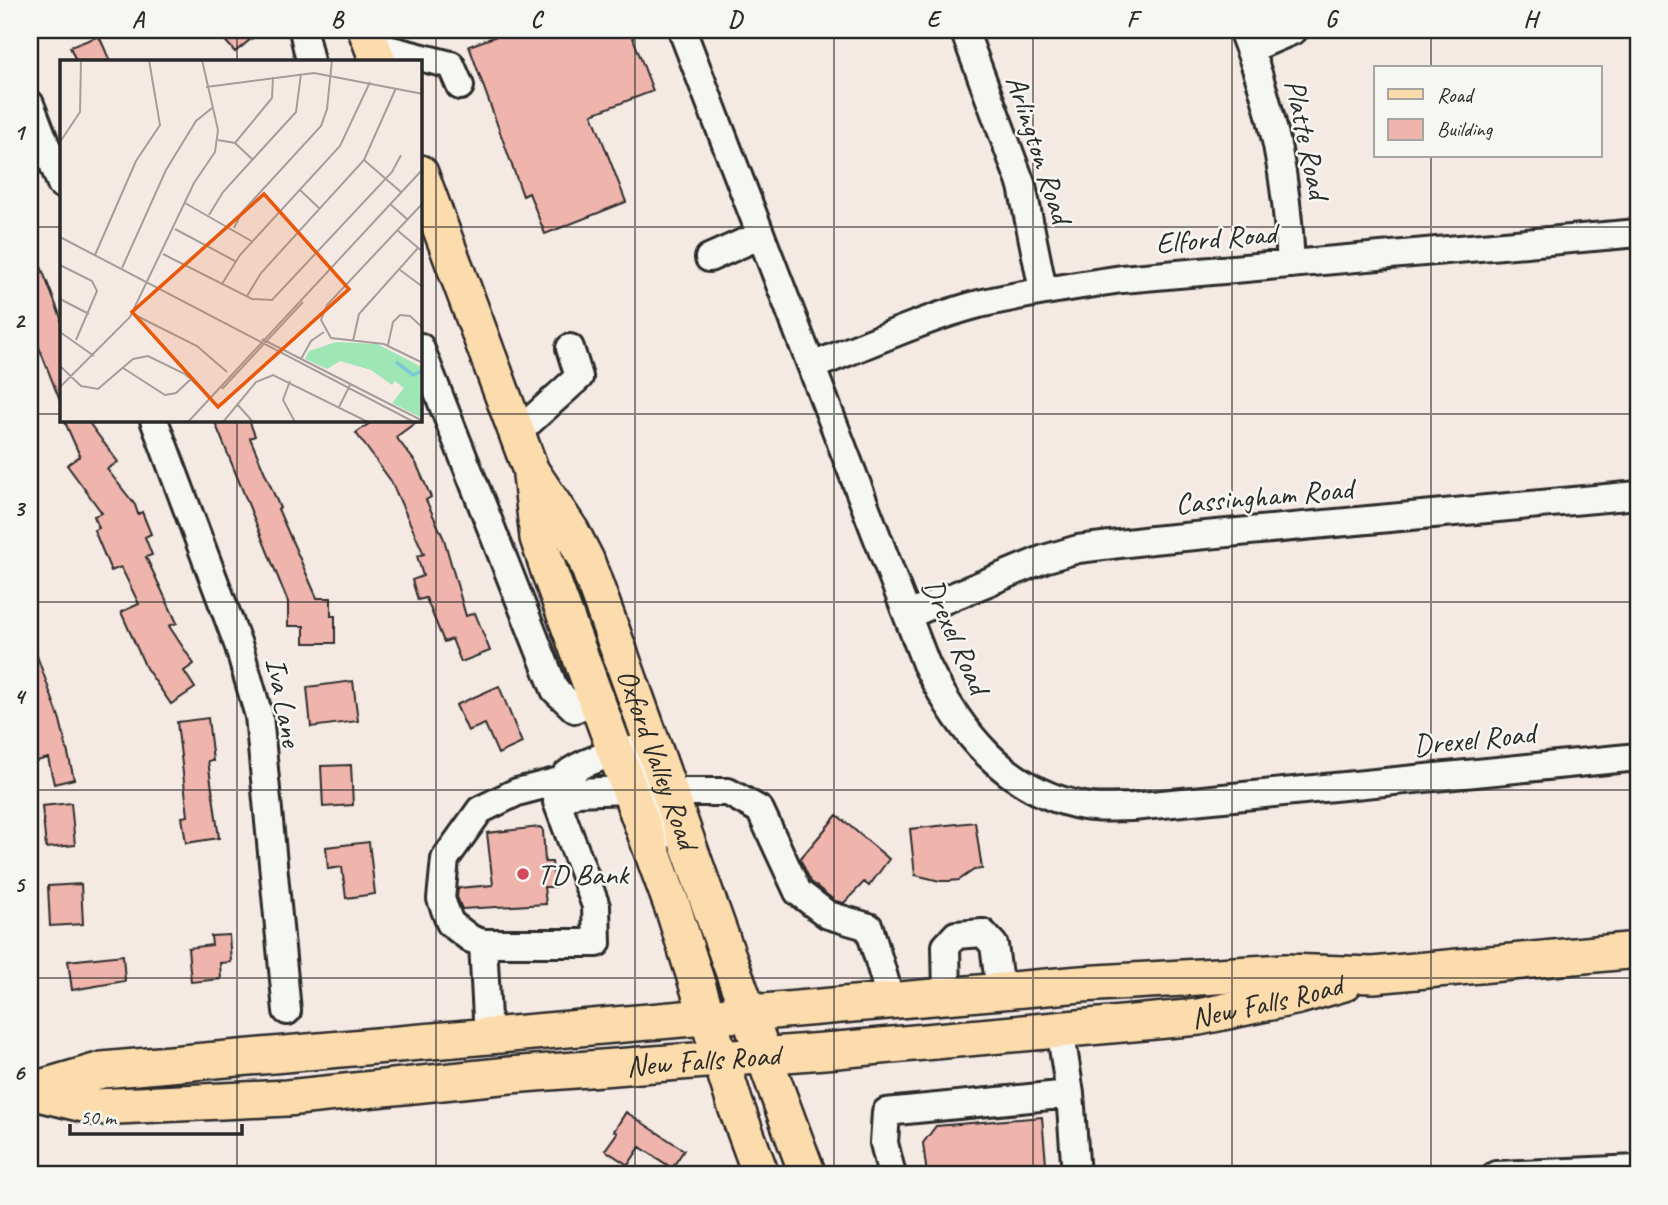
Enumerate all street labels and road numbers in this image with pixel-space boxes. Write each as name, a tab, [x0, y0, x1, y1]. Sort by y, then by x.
street label: Arlington Road	[997, 70, 1082, 232]
street label: Platte Road	[1276, 76, 1339, 206]
street label: Elford Road	[1154, 213, 1282, 262]
street label: Cassingham Road	[1174, 469, 1358, 523]
street label: Drexel Road	[914, 573, 1000, 703]
street label: Iva Lane	[257, 654, 312, 752]
street label: Oxford Valley Road	[608, 664, 708, 858]
street label: Drexel Road	[1411, 713, 1541, 764]
street label: New Falls Road	[1188, 964, 1351, 1037]
street label: New Falls Road	[625, 1035, 785, 1085]

